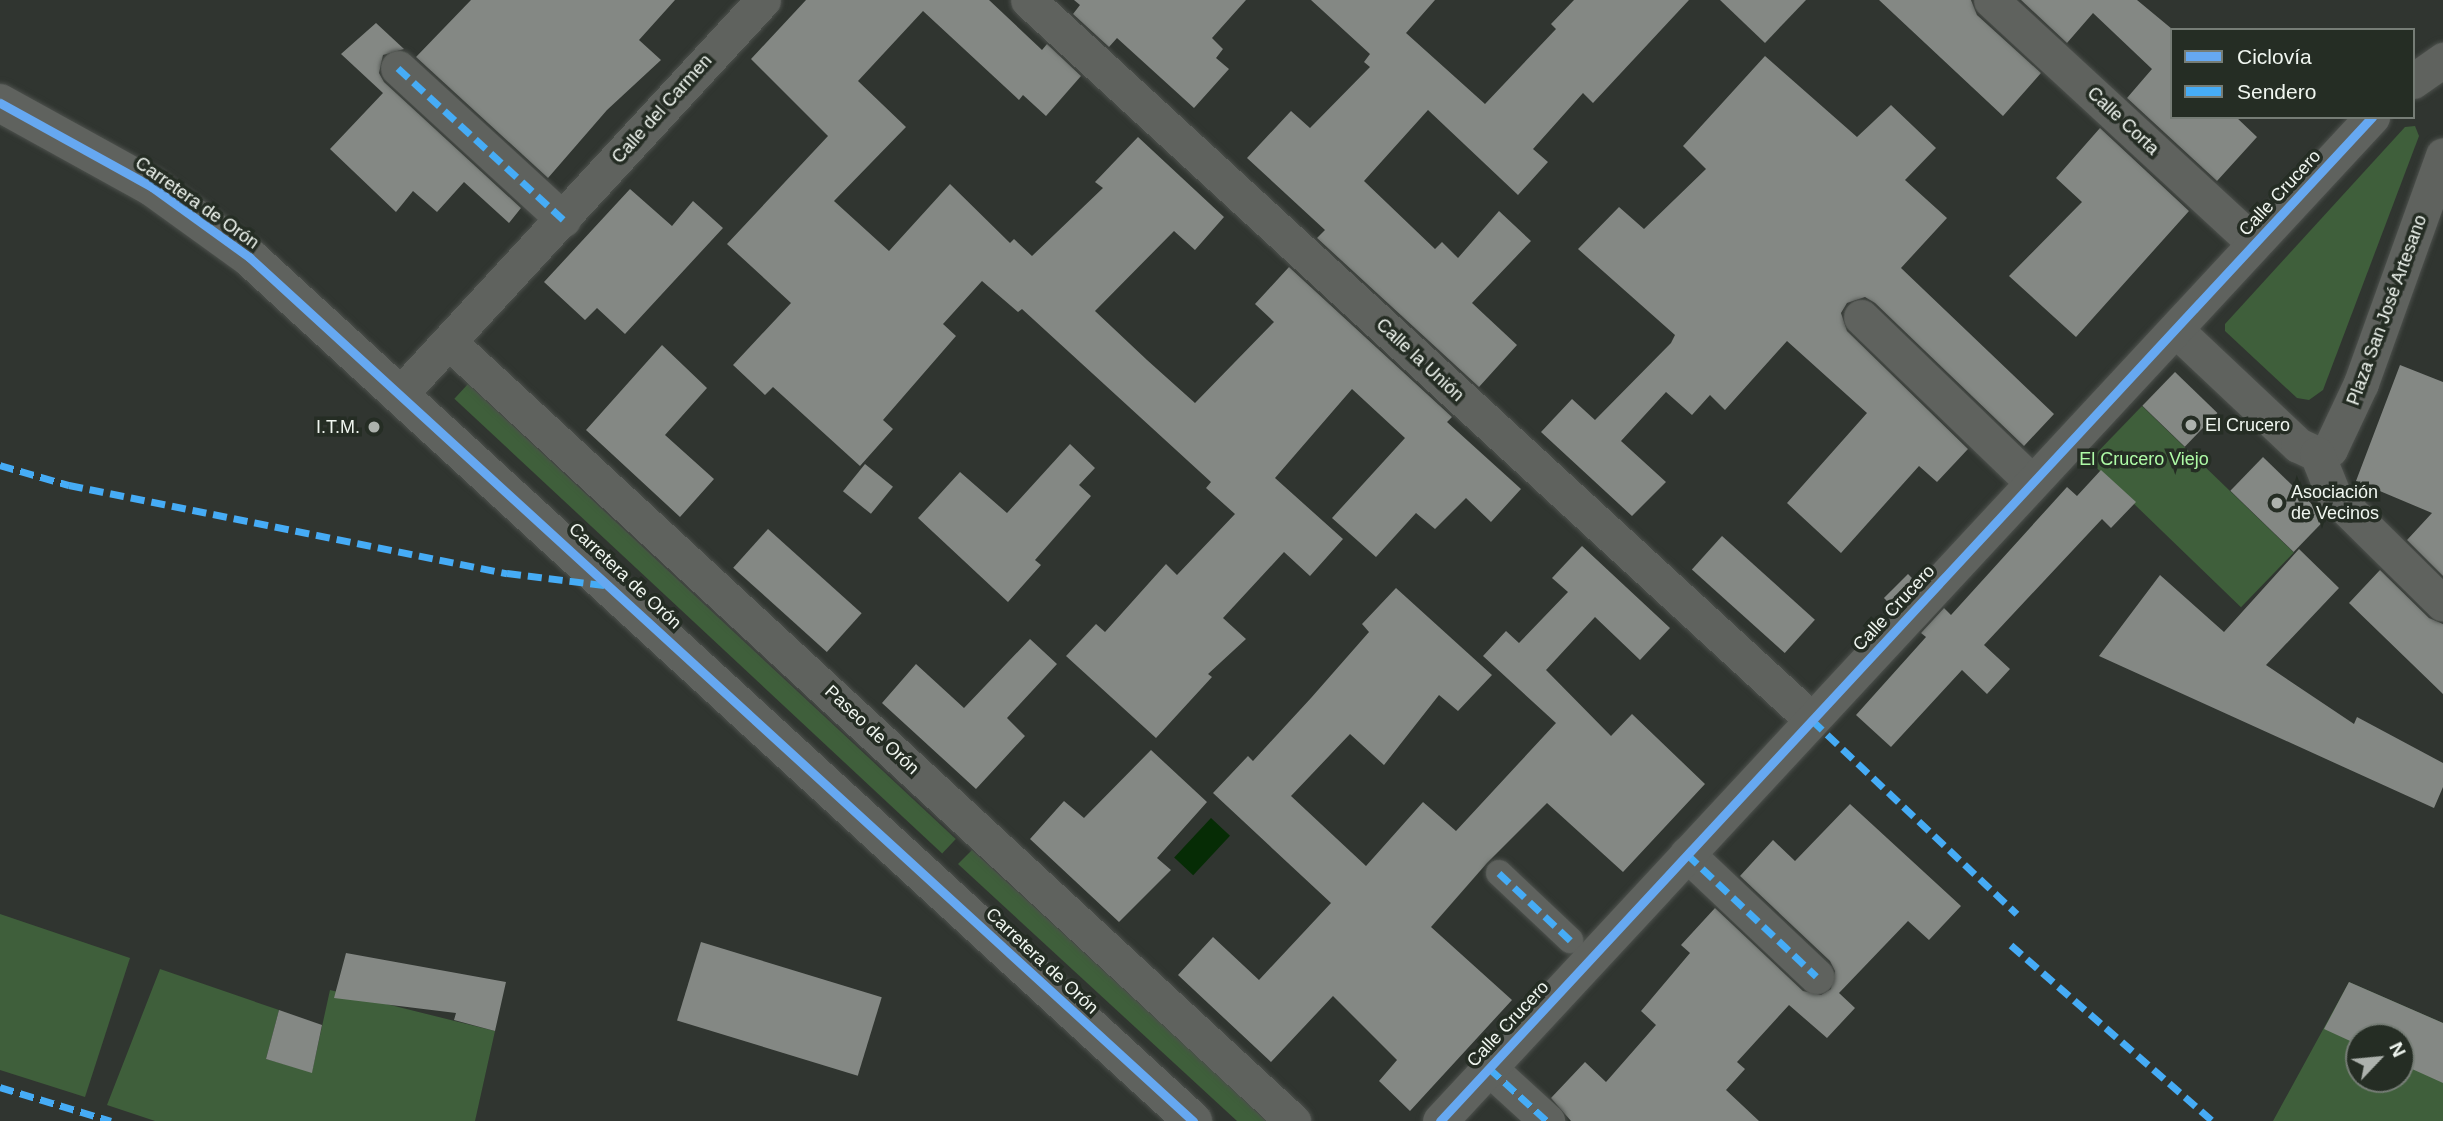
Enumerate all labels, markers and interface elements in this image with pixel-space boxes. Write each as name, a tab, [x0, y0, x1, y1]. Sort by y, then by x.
legend	[2170, 28, 2415, 119]
text: Ciclovía	[2237, 45, 2312, 68]
street label: Calle del Carmen	[607, 50, 717, 168]
text: Sendero	[2237, 80, 2316, 103]
street label: Calle Corta	[2083, 82, 2163, 160]
street label: Calle Crucero	[2235, 145, 2325, 241]
street label: Carretera de Orón	[131, 152, 263, 254]
street label: Plaza San José Artesano	[2342, 211, 2432, 409]
street label: Calle la Unión	[1372, 314, 1468, 406]
place label: El Crucero	[2205, 414, 2290, 436]
place label: I.T.M.	[316, 416, 360, 438]
marker: El Crucero	[2183, 417, 2199, 433]
marker: I.T.M.	[366, 419, 382, 435]
park label: El Crucero Viejo	[2079, 448, 2209, 470]
place label: Asociación de Vecinos	[2291, 482, 2379, 524]
marker: Asociación de Vecinos	[2269, 495, 2285, 511]
street label: Carretera de Orón	[564, 518, 686, 634]
street label: Calle Crucero	[1849, 560, 1939, 656]
street label: Paseo de Orón	[820, 681, 924, 779]
street label: Carretera de Orón	[981, 903, 1103, 1019]
street label: Calle Crucero	[1463, 976, 1553, 1072]
north arrow	[2345, 1023, 2415, 1093]
text: N	[2385, 1039, 2410, 1060]

